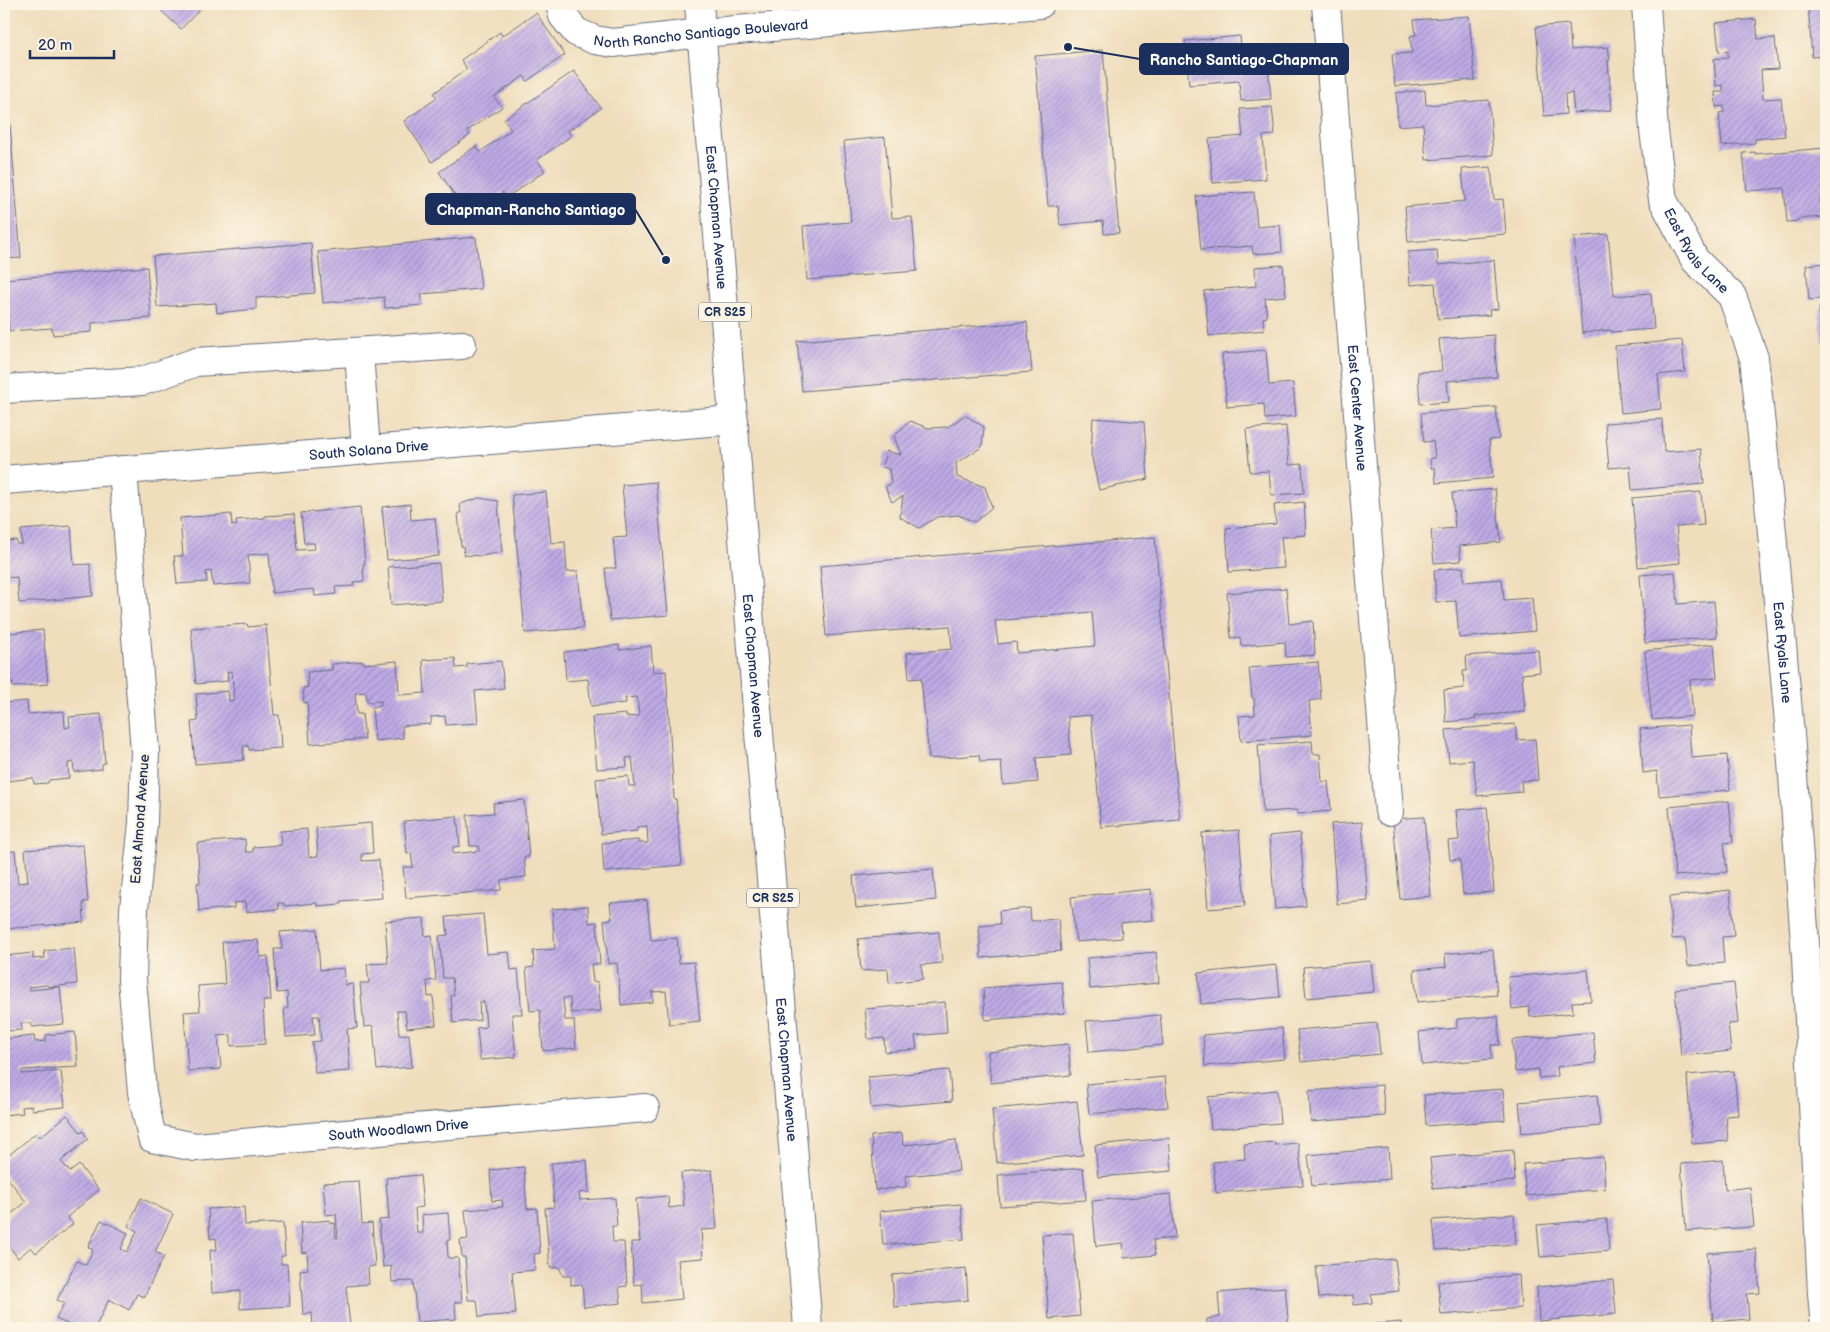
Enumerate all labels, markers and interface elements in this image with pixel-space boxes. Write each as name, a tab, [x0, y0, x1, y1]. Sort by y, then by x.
street label: North Rancho Santiago Boulevard	[592, 15, 809, 52]
scale bar	[30, 28, 114, 60]
text: 20 m	[38, 36, 72, 55]
callout: Rancho Santiago-Chapman	[1140, 44, 1348, 74]
text: Rancho Santiago-Chapman	[1150, 51, 1338, 70]
street label: East Chapman Avenue	[702, 145, 731, 290]
callout: Chapman-Rancho Santiago	[426, 194, 635, 224]
text: Chapman-Rancho Santiago	[437, 201, 626, 220]
street label: East Ryals Lane	[1660, 205, 1733, 297]
road number: CR S25	[699, 302, 751, 322]
street label: East Center Avenue	[1344, 344, 1371, 471]
street label: South Solana Drive	[308, 437, 429, 463]
street label: East Chapman Avenue	[739, 593, 768, 738]
street label: East Ryals Lane	[1770, 601, 1796, 704]
street label: East Almond Avenue	[127, 754, 153, 884]
road number: CR S25	[747, 888, 799, 908]
street label: East Chapman Avenue	[772, 997, 801, 1142]
street label: South Woodlawn Drive	[328, 1115, 469, 1144]

